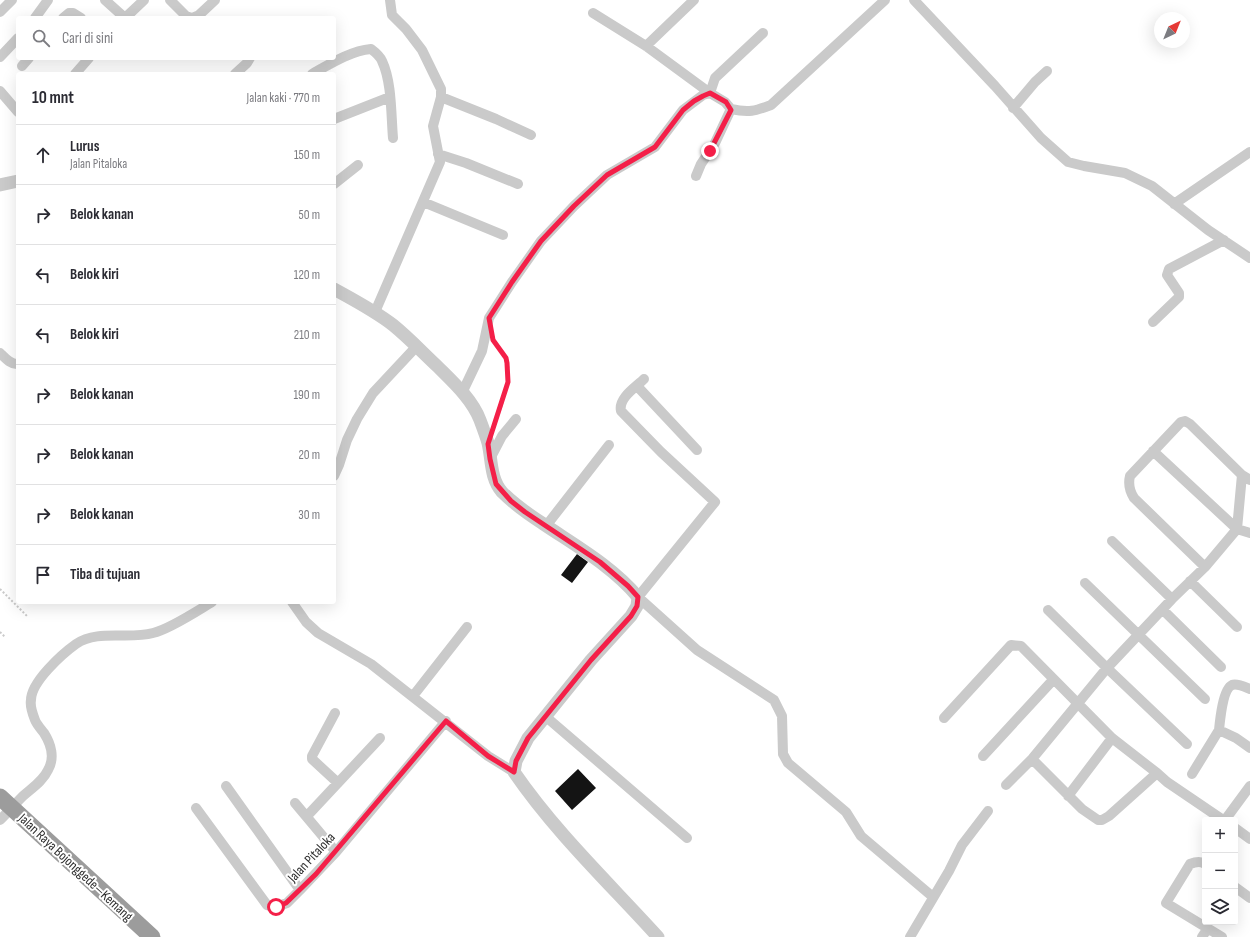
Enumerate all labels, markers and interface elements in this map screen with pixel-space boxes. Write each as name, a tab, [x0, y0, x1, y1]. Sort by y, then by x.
north arrow	[1154, 12, 1190, 48]
search box	[16, 16, 336, 60]
icon: search	[30, 27, 52, 49]
text: Cari di sini	[62, 29, 113, 48]
text: 10 mnt	[32, 88, 74, 108]
text: Jalan kaki · 770 m	[247, 90, 320, 106]
text: Lurus	[70, 137, 99, 156]
route end	[701, 142, 719, 160]
icon: ahead	[32, 144, 54, 166]
text: 150 m	[294, 147, 320, 163]
text: Jalan Pitaloka	[70, 156, 127, 172]
icon: right	[32, 204, 54, 226]
text: Belok kanan	[70, 205, 134, 224]
text: 50 m	[299, 207, 320, 223]
icon: left	[32, 264, 54, 286]
text: Belok kiri	[70, 265, 119, 284]
text: 120 m	[294, 267, 320, 283]
icon: left	[32, 324, 54, 346]
text: Belok kiri	[70, 325, 119, 344]
text: 210 m	[294, 327, 320, 343]
icon: right	[32, 384, 54, 406]
text: Belok kanan	[70, 385, 134, 404]
text: 190 m	[293, 387, 320, 403]
icon: right	[32, 444, 54, 466]
text: Belok kanan	[70, 445, 134, 464]
text: 20 m	[298, 447, 320, 463]
icon: right	[32, 504, 54, 526]
text: Belok kanan	[70, 505, 134, 524]
text: 30 m	[298, 507, 320, 523]
icon: arrive	[32, 564, 54, 586]
text: Tiba di tujuan	[70, 565, 140, 584]
street label: Jalan Raya Bojonggede—Kemang	[14, 809, 137, 925]
map controls	[1202, 817, 1238, 925]
button: +	[1202, 817, 1238, 853]
street label: Jalan Pitaloka	[283, 829, 339, 886]
button: −	[1202, 853, 1238, 889]
button: layers	[1202, 889, 1238, 925]
route start	[267, 898, 285, 916]

